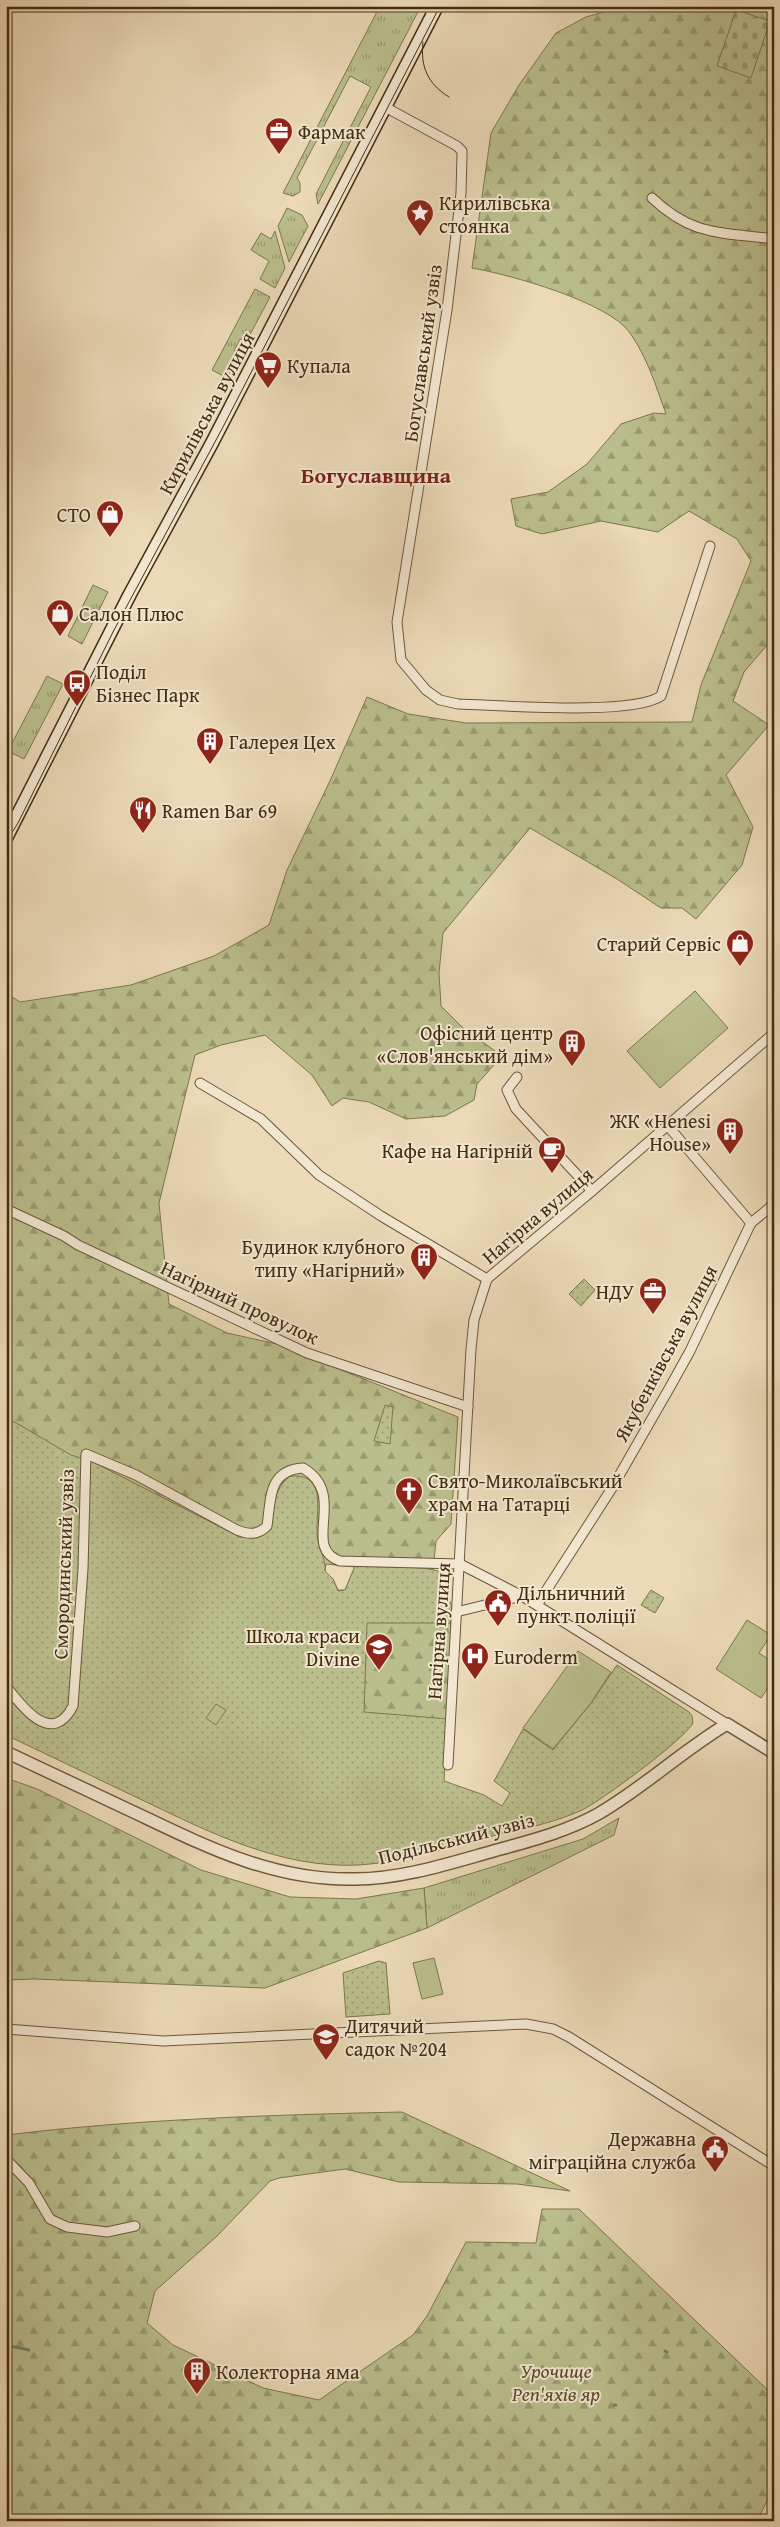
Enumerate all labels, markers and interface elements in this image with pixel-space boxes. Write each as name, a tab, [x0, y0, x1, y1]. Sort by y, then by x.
office icon: Фармак	[264, 116, 294, 155]
place label: Фармак	[298, 117, 366, 146]
place label: Кирилівська стоянка	[439, 188, 551, 240]
place icon: Кирилівська стоянка	[405, 198, 435, 237]
street label: Богуславський узвіз	[395, 262, 449, 444]
street label: Кирилівська вулиця	[151, 327, 261, 499]
supermarket icon: Купала	[253, 350, 283, 389]
place label: Купала	[287, 351, 351, 380]
district label: Богуславщина	[301, 459, 452, 491]
shop icon: СТО	[95, 499, 125, 538]
place label: СТО	[57, 500, 91, 529]
shop icon: Салон Плюс	[45, 598, 75, 637]
place label: Салон Плюс	[79, 599, 184, 628]
place label: Поділ Бізнес Парк	[96, 657, 200, 709]
bus stop icon: Поділ Бізнес Парк	[62, 668, 92, 707]
building icon: Галерея Цех	[195, 726, 225, 765]
place label: Галерея Цех	[229, 727, 337, 756]
restaurant icon: Ramen Bar 69	[128, 795, 158, 834]
place label: Ramen Bar 69	[162, 796, 277, 825]
shop icon: Старий Сервіс	[725, 928, 755, 967]
place label: Старий Сервіс	[597, 929, 721, 958]
place label: Офісний центр «Слов'янський дім»	[377, 1018, 553, 1070]
building icon: Офісний центр «Слов'янський дім»	[557, 1028, 587, 1067]
place label: ЖК «Henesi House»	[609, 1106, 711, 1158]
building icon: ЖК «Henesi House»	[715, 1116, 745, 1155]
cafe icon: Кафе на Нагірній	[537, 1135, 567, 1174]
place label: Кафе на Нагірній	[382, 1136, 533, 1165]
street label: Нагірна вулиця	[475, 1160, 599, 1270]
place label: Будинок клубного типу «Нагірний»	[242, 1232, 405, 1284]
building icon: Будинок клубного типу «Нагірний»	[409, 1242, 439, 1281]
street label: Нагірний провулок	[156, 1253, 324, 1352]
street label: Якубенківська вулиця	[606, 1259, 724, 1447]
office icon: НДУ	[638, 1276, 668, 1315]
place label: НДУ	[596, 1277, 635, 1306]
place label: Свято-Миколаївський храм на Татарці	[428, 1466, 623, 1518]
street label: Смородинський узвіз	[45, 1468, 81, 1660]
church icon: Свято-Миколаївський храм на Татарці	[394, 1476, 424, 1515]
street label: Нагірна вулиця	[419, 1561, 457, 1701]
place label: Дільничний пункт поліції	[516, 1578, 636, 1630]
public building icon: Дільничний пункт поліції	[483, 1588, 513, 1627]
place label: Школа краси Divine	[246, 1621, 360, 1673]
school or university icon: Школа краси Divine	[364, 1632, 394, 1671]
hospital icon: Euroderm	[460, 1641, 490, 1680]
place label: Euroderm	[494, 1642, 578, 1671]
street label: Подільський узвіз	[375, 1805, 537, 1871]
place label: Дитячий садок №204	[344, 2011, 447, 2063]
school or university icon: Дитячий садок №204	[311, 2022, 341, 2061]
place label: Державна міграційна служба	[528, 2124, 696, 2176]
public building icon: Державна міграційна служба	[700, 2134, 730, 2173]
building icon: Колекторна яма	[182, 2356, 212, 2395]
park label: Урочище Реп'яхів яр	[511, 2356, 600, 2408]
place label: Колекторна яма	[216, 2357, 360, 2386]

